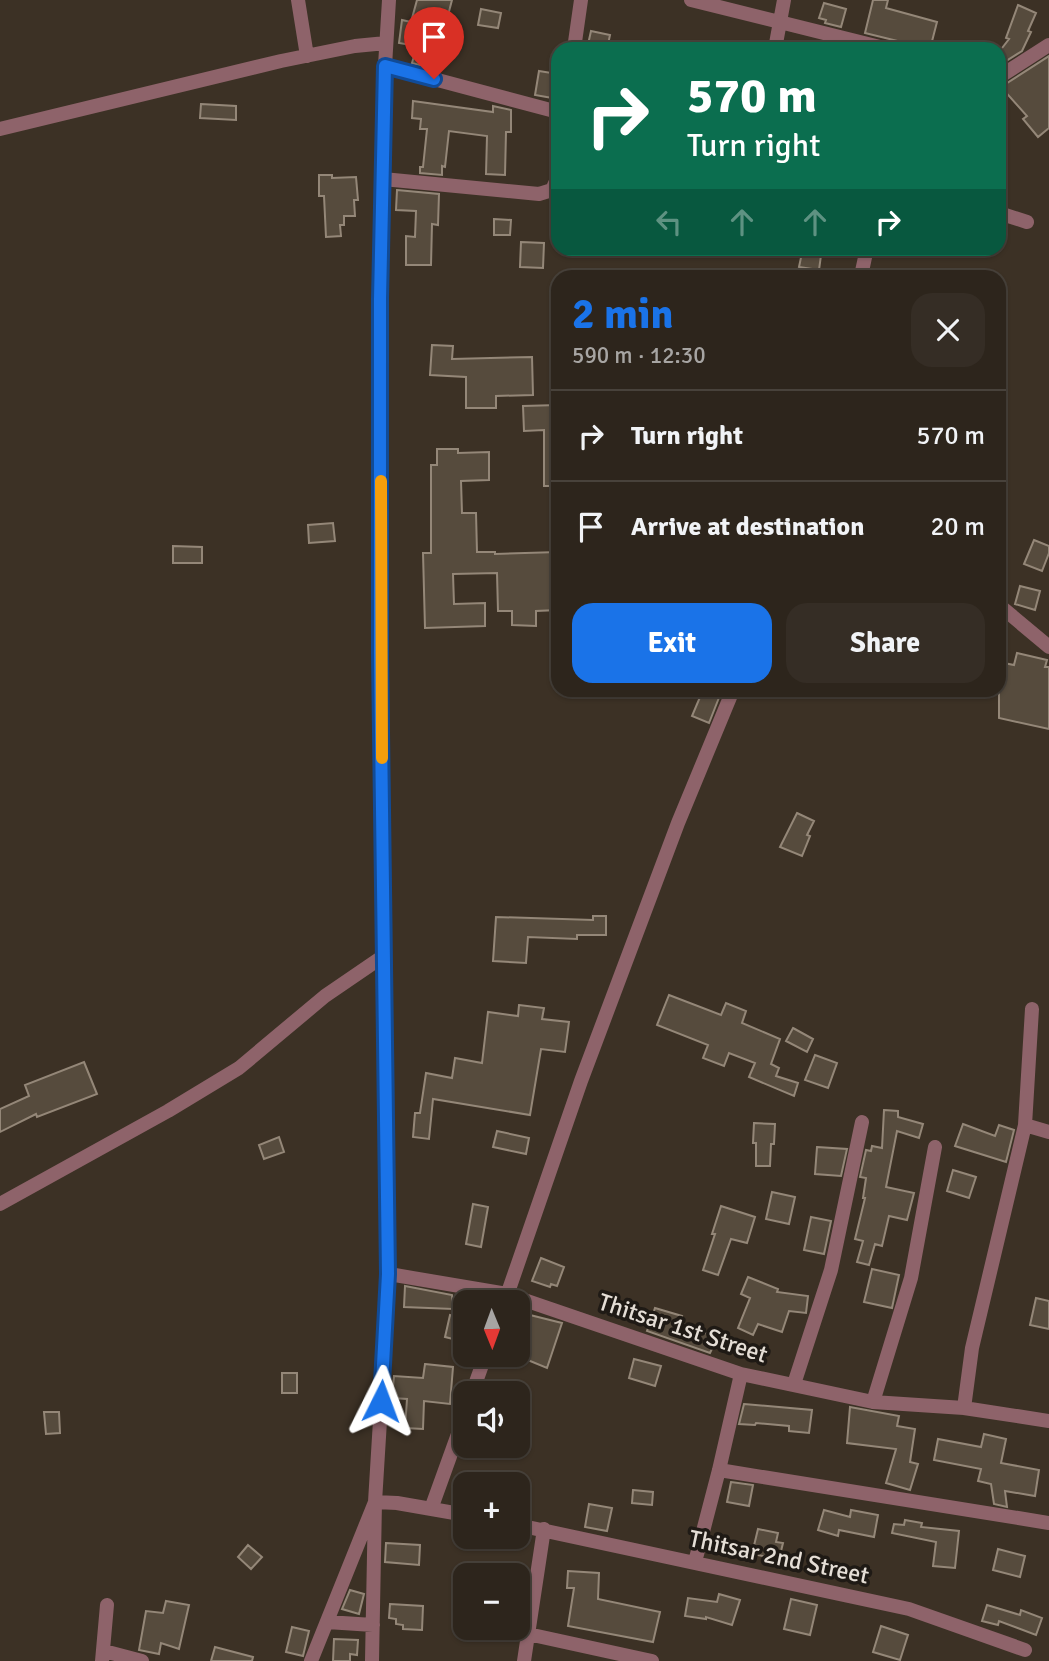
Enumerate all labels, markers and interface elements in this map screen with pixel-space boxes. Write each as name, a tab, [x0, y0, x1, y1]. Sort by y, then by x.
pin	[404, 7, 464, 79]
icon: arrive	[415, 18, 453, 56]
text: 570 m	[687, 66, 817, 126]
icon: right	[572, 70, 663, 161]
text: Turn right	[687, 126, 820, 165]
icon: left	[650, 203, 688, 241]
icon: ahead	[723, 203, 761, 241]
icon: ahead	[796, 203, 834, 241]
icon: right	[869, 203, 907, 241]
text: 2 min	[572, 289, 673, 340]
button: close	[911, 293, 985, 367]
text: 590 m · 12:30	[572, 341, 706, 370]
icon: right	[572, 417, 610, 455]
text: Turn right	[631, 420, 743, 452]
text: 570 m	[916, 420, 985, 452]
icon: arrive	[572, 508, 610, 546]
text: Arrive at destination	[631, 511, 864, 543]
text: 20 m	[930, 511, 985, 543]
button: Exit	[572, 603, 772, 683]
button: Share	[786, 603, 985, 683]
street label: Thitsar 1st Street	[595, 1287, 771, 1369]
north arrow	[453, 1290, 530, 1367]
map controls	[453, 1290, 530, 1640]
position arrow	[344, 1364, 418, 1438]
button: sound	[453, 1381, 530, 1458]
button: +	[453, 1472, 530, 1549]
street label: Thitsar 2nd Street	[686, 1523, 872, 1591]
button: −	[453, 1563, 530, 1640]

